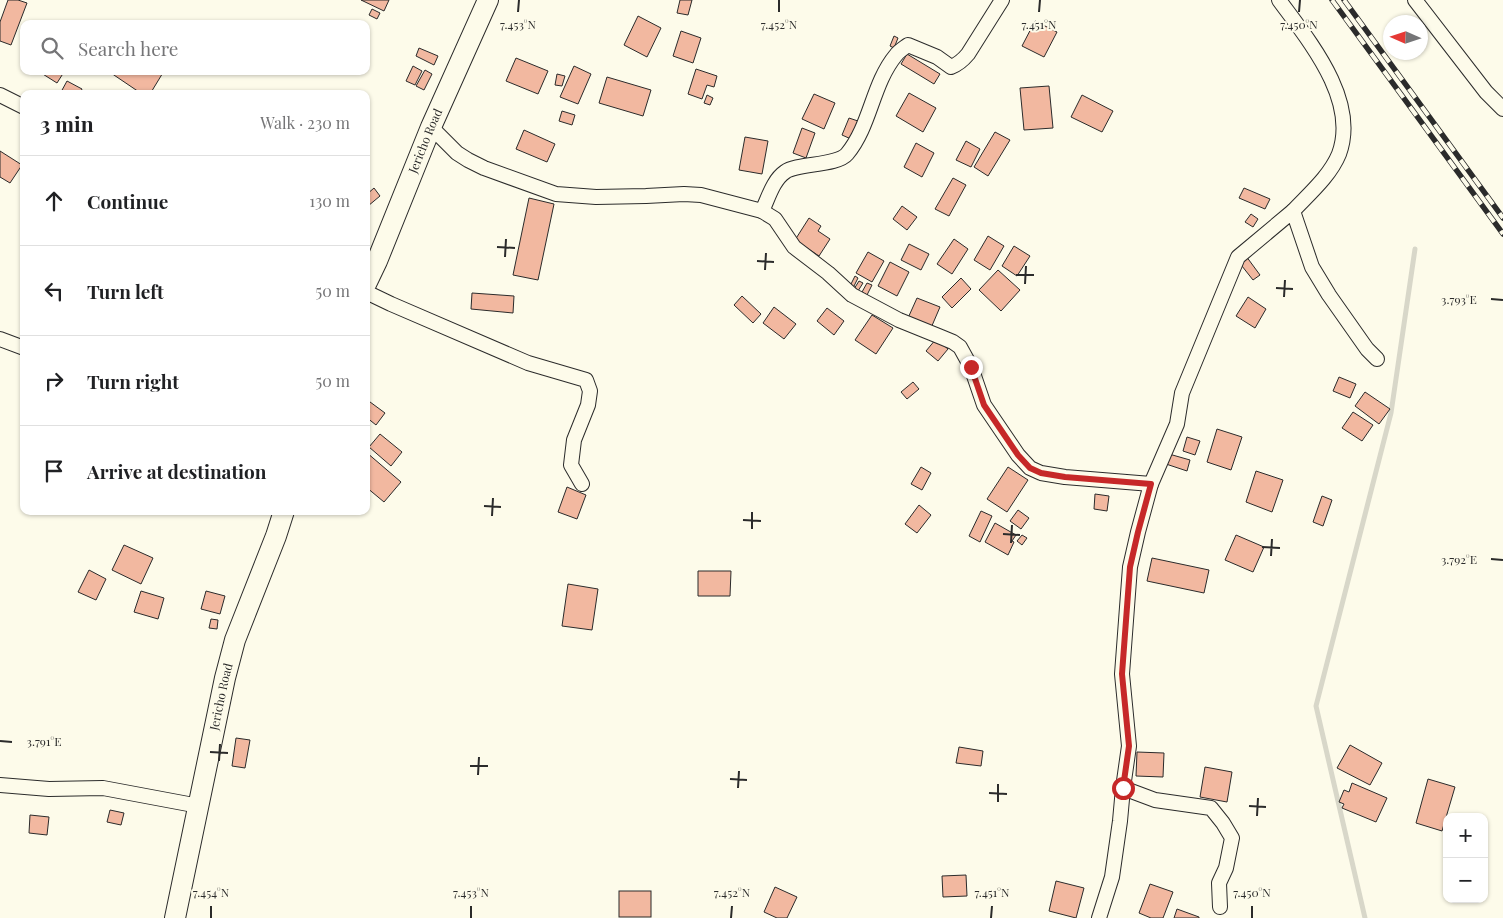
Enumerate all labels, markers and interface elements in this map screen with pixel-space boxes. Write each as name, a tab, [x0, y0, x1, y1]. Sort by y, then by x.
north arrow	[1383, 15, 1428, 60]
text: 7.453°N	[500, 16, 536, 32]
text: 7.452°N	[761, 16, 798, 32]
text: 7.451°N	[1021, 16, 1057, 32]
text: 7.450°N	[1280, 16, 1318, 32]
search box	[20, 20, 370, 75]
icon: search	[38, 34, 66, 62]
text: Search here	[78, 35, 178, 61]
street label: Jericho Road	[404, 106, 445, 176]
text: 3 min	[40, 109, 94, 137]
text: Walk · 230 m	[260, 112, 350, 133]
icon: ahead	[40, 187, 68, 215]
text: Continue	[87, 188, 168, 214]
text: 130 m	[309, 190, 350, 211]
icon: left	[40, 277, 68, 305]
text: Turn left	[87, 278, 164, 304]
text: 50 m	[316, 280, 350, 301]
text: 3.793°E	[1441, 291, 1477, 307]
route end	[960, 356, 983, 379]
icon: right	[40, 367, 68, 395]
text: Turn right	[87, 368, 179, 394]
text: 50 m	[316, 370, 350, 391]
icon: arrive	[40, 457, 68, 485]
text: Arrive at destination	[87, 458, 267, 484]
text: 3.792°E	[1441, 551, 1477, 567]
street label: Jericho Road	[205, 661, 236, 733]
text: 3.791°E	[27, 733, 62, 749]
route start	[1112, 777, 1135, 800]
map controls	[1443, 813, 1488, 903]
button: +	[1443, 813, 1488, 858]
button: −	[1443, 858, 1488, 903]
text: 7.454°N	[193, 884, 230, 900]
text: 7.453°N	[453, 884, 489, 900]
text: 7.452°N	[714, 884, 751, 900]
text: 7.451°N	[974, 884, 1010, 900]
text: 7.450°N	[1233, 884, 1271, 900]

